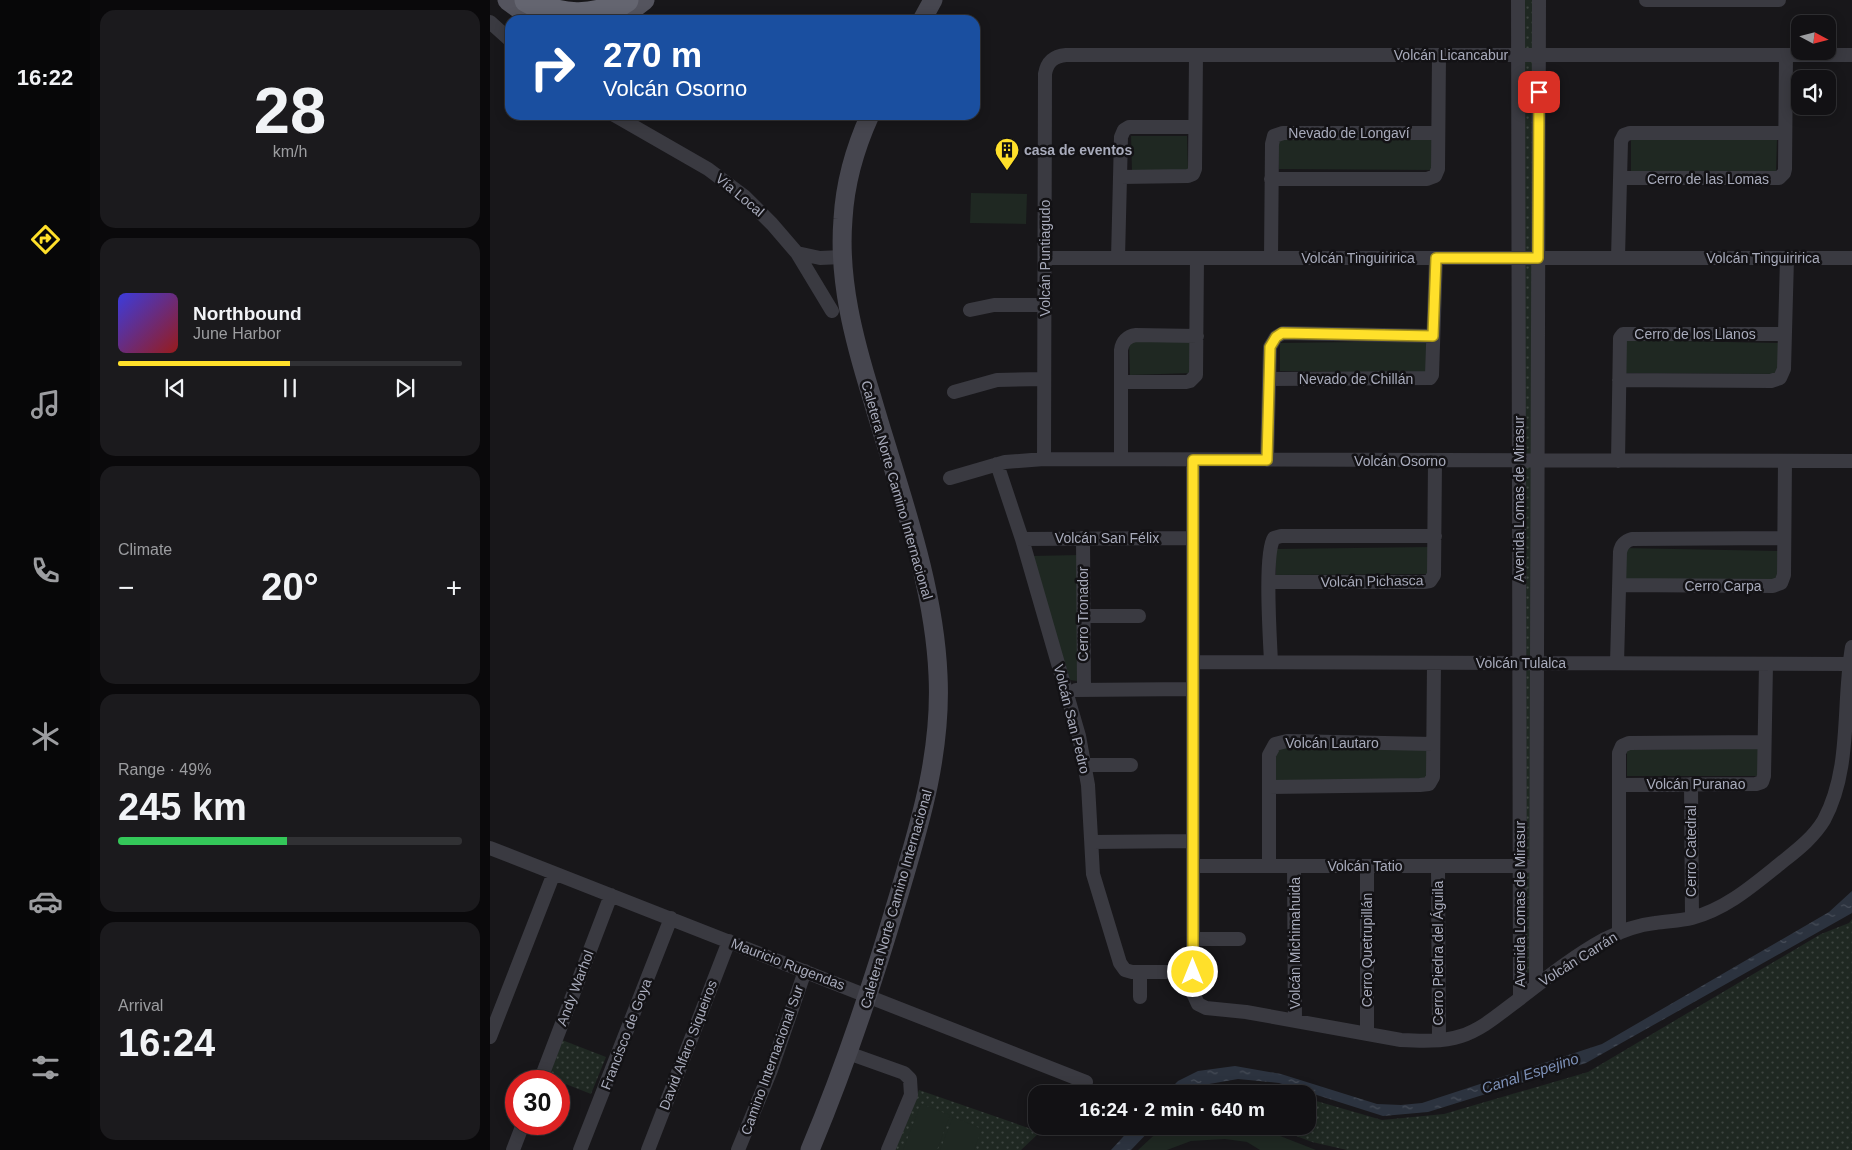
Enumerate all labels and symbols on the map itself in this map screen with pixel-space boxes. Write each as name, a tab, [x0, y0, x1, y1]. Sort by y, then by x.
north arrow	[1791, 15, 1836, 60]
street label: Volcán Licancabur	[1394, 47, 1509, 63]
pin	[1518, 71, 1560, 113]
street label: Nevado de Longaví	[1288, 125, 1410, 141]
building icon: casa de eventos	[994, 137, 1020, 171]
place label: casa de eventos	[1024, 142, 1132, 158]
street label: Vía Local	[712, 170, 768, 220]
street label: Cerro de las Lomas	[1647, 171, 1769, 187]
street label: Volcán Puntiagudo	[1037, 199, 1053, 316]
street label: Volcán Tinguiririca	[1301, 250, 1415, 266]
street label: Volcán Tinguiririca	[1706, 250, 1820, 266]
street label: Cerro de los Llanos	[1634, 326, 1756, 342]
street label: Nevado de Chillán	[1299, 371, 1413, 387]
street label: Caletera Norte Camino Internacional	[858, 379, 936, 601]
street label: Avenida Lomas de Mirasur	[1511, 416, 1527, 582]
street label: Volcán Osorno	[1354, 453, 1446, 469]
street label: Volcán San Félix	[1055, 530, 1159, 546]
street label: Cerro Tronador	[1075, 566, 1091, 661]
street label: Volcán Pichasca	[1321, 572, 1424, 590]
street label: Cerro Carpa	[1684, 578, 1762, 594]
street label: Volcán Tulalca	[1476, 655, 1566, 671]
street label: Volcán San Pedro	[1051, 663, 1093, 776]
street label: Volcán Lautaro	[1285, 735, 1379, 751]
street label: Volcán Puranao	[1647, 776, 1746, 792]
street label: Caletera Norte Camino Internacional	[857, 788, 935, 1010]
street label: Cerro Catedral	[1683, 805, 1699, 897]
street label: Avenida Lomas de Mirasur	[1512, 821, 1528, 987]
street label: Volcán Tatio	[1327, 858, 1403, 874]
street label: Volcán Michimahuida	[1287, 877, 1303, 1009]
street label: Cerro Piedra del Águila	[1430, 880, 1446, 1025]
street label: Cerro Quetrupillán	[1359, 893, 1375, 1007]
street label: Volcán Carrán	[1536, 929, 1620, 989]
street label: Mauricio Rugendas	[729, 935, 847, 993]
position arrow	[1166, 945, 1218, 997]
street label: Andy Warhol	[553, 948, 597, 1028]
street label: Francisco de Goya	[597, 976, 655, 1092]
street label: David Alfaro Siqueiros	[656, 978, 720, 1112]
street label: Camino Internacional Sur	[737, 983, 807, 1137]
water label: Canal Espejino	[1479, 1049, 1581, 1097]
speed limit sign: 30	[505, 1070, 570, 1135]

